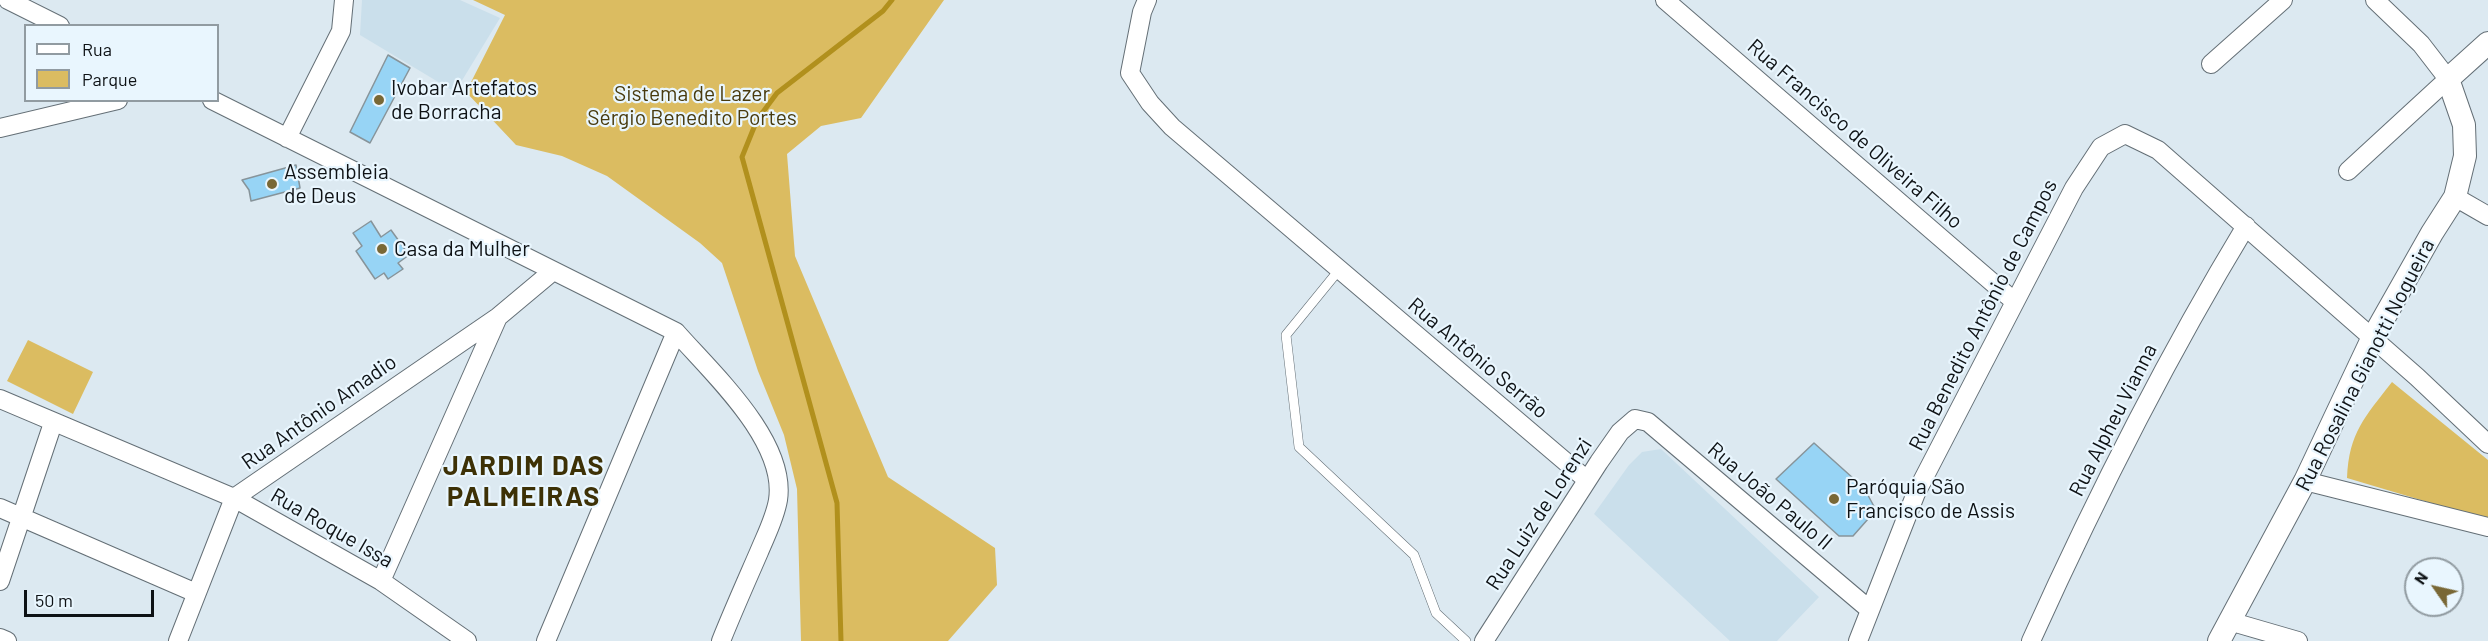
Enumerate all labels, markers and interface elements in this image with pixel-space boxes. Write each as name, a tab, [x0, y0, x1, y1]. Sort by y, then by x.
legend	[24, 24, 219, 102]
street label: Rua Francisco de Oliveira Filho	[1742, 34, 1968, 234]
text: Rua	[82, 38, 112, 60]
text: Parque	[82, 68, 137, 90]
place label: Ivobar Artefatos de Borracha	[391, 75, 537, 125]
park label: Sistema de Lazer Sérgio Benedito Portes	[587, 81, 797, 131]
marker: Ivobar Artefatos de Borracha	[372, 93, 386, 107]
place label: Assembleia de Deus	[284, 159, 389, 209]
street label: Rua Benedito Antônio de Campos	[1903, 175, 2063, 455]
marker: Assembleia de Deus	[265, 177, 279, 191]
street label: Rua Rosalina Gianotti Nogueira	[2290, 235, 2440, 495]
place label: Casa da Mulher	[394, 236, 530, 262]
marker: Casa da Mulher	[375, 242, 389, 256]
street label: Rua Antônio Serrão	[1403, 292, 1553, 424]
street label: Rua Alpheu Vianna	[2064, 340, 2162, 500]
street label: Rua Antônio Amadio	[237, 349, 401, 475]
street label: Rua Luiz de Lorenzi	[1480, 433, 1598, 595]
street label: Rua João Paulo II	[1703, 437, 1837, 555]
district label: JARDIM DAS PALMEIRAS	[443, 450, 605, 513]
place label: Paróquia São Francisco de Assis	[1846, 474, 2015, 524]
street label: Rua Roque Issa	[266, 483, 398, 573]
marker: Paróquia São Francisco de Assis	[1827, 492, 1841, 506]
north arrow	[2404, 557, 2464, 617]
text: N	[2409, 568, 2431, 588]
scale bar	[27, 578, 158, 616]
text: 50 m	[35, 589, 73, 611]

